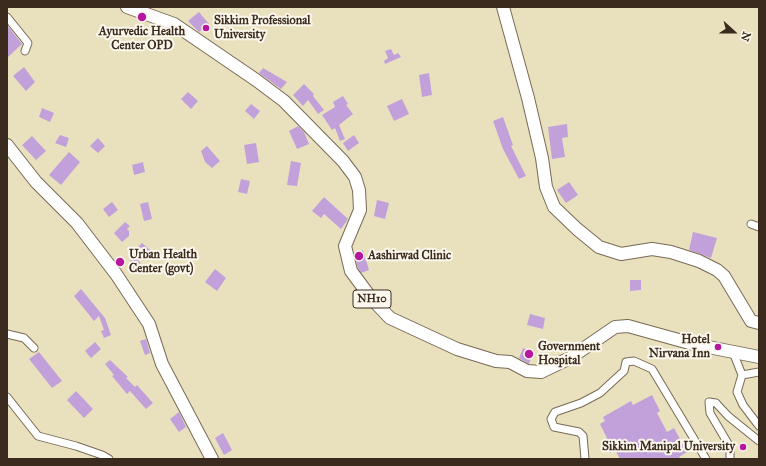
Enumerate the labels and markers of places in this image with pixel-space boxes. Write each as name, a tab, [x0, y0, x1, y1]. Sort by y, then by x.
marker: Ayurvedic Health Center OPD	[136, 11, 148, 23]
place label: Sikkim Professional University	[214, 14, 311, 42]
marker: Sikkim Professional University	[201, 23, 211, 33]
place label: Ayurvedic Health Center OPD	[99, 25, 185, 53]
place label: Urban Health Center (govt)	[129, 248, 197, 276]
place label: Aashirwad Clinic	[368, 249, 451, 263]
marker: Aashirwad Clinic	[353, 250, 365, 262]
marker: Urban Health Center (govt)	[114, 256, 126, 268]
place label: Hotel Nirvana Inn	[649, 333, 710, 361]
place label: Government Hospital	[538, 340, 600, 368]
marker: Hotel Nirvana Inn	[713, 342, 723, 352]
marker: Government Hospital	[523, 348, 535, 360]
place label: Sikkim Manipal University	[602, 440, 735, 454]
marker: Sikkim Manipal University	[738, 442, 748, 452]

